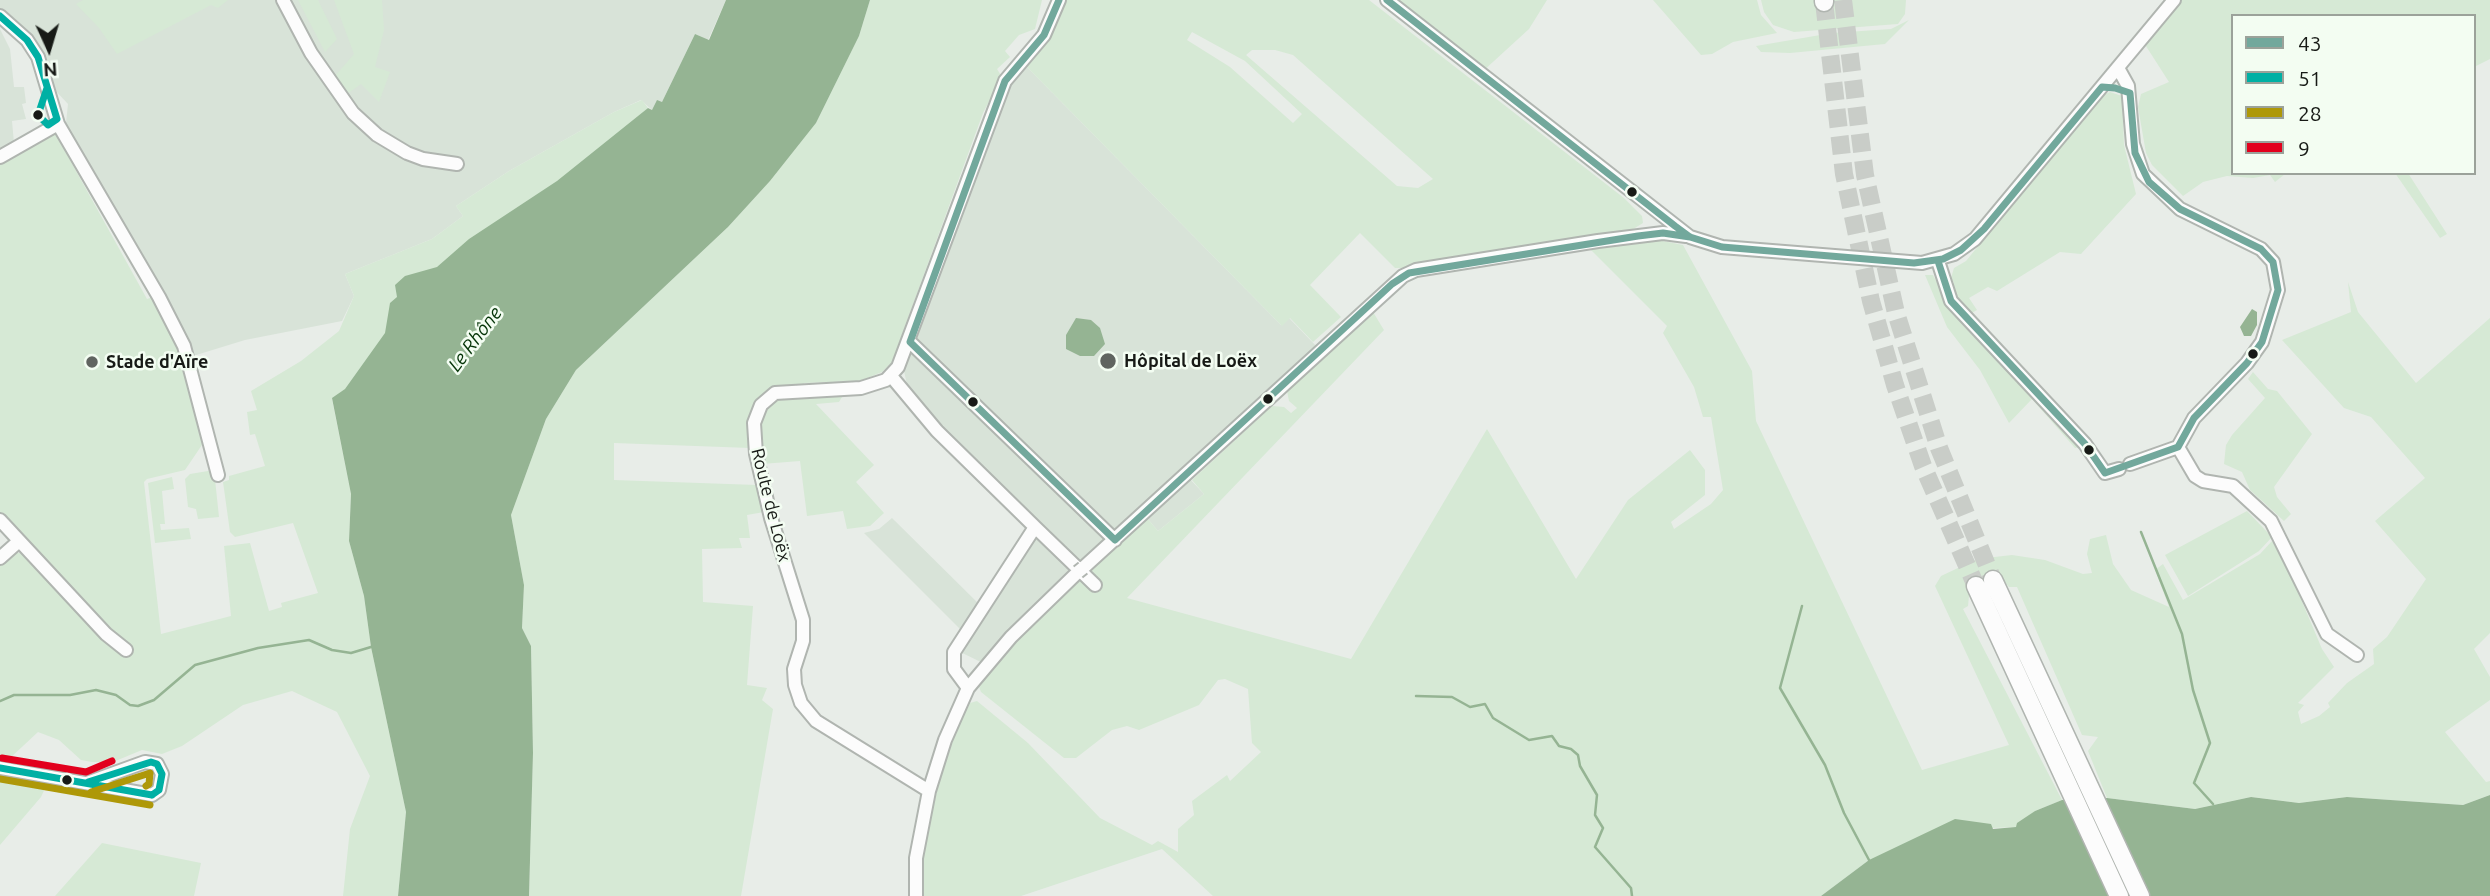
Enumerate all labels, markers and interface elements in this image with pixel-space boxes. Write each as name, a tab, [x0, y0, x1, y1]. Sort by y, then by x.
north arrow	[14, 14, 84, 84]
legend	[2231, 14, 2476, 175]
text: 43	[2298, 31, 2322, 55]
text: N	[43, 58, 58, 81]
text: 51	[2298, 66, 2322, 90]
text: 28	[2298, 101, 2322, 125]
unlabelled marker	[31, 108, 45, 122]
text: 9	[2298, 136, 2310, 160]
unlabelled marker	[1625, 185, 1639, 199]
water label: Le Rhône	[443, 302, 507, 376]
unlabelled marker	[2246, 347, 2260, 361]
place label: Hôpital de Loëx	[1124, 350, 1257, 372]
place label: Stade d'Aïre	[106, 351, 208, 373]
marker: Hôpital de Loëx	[1098, 351, 1118, 371]
marker: Stade d'Aïre	[84, 354, 100, 370]
unlabelled marker	[1261, 392, 1275, 406]
unlabelled marker	[966, 395, 980, 409]
unlabelled marker	[2082, 443, 2096, 457]
street label: Route de Loëx	[746, 446, 796, 564]
unlabelled marker	[60, 773, 74, 787]

